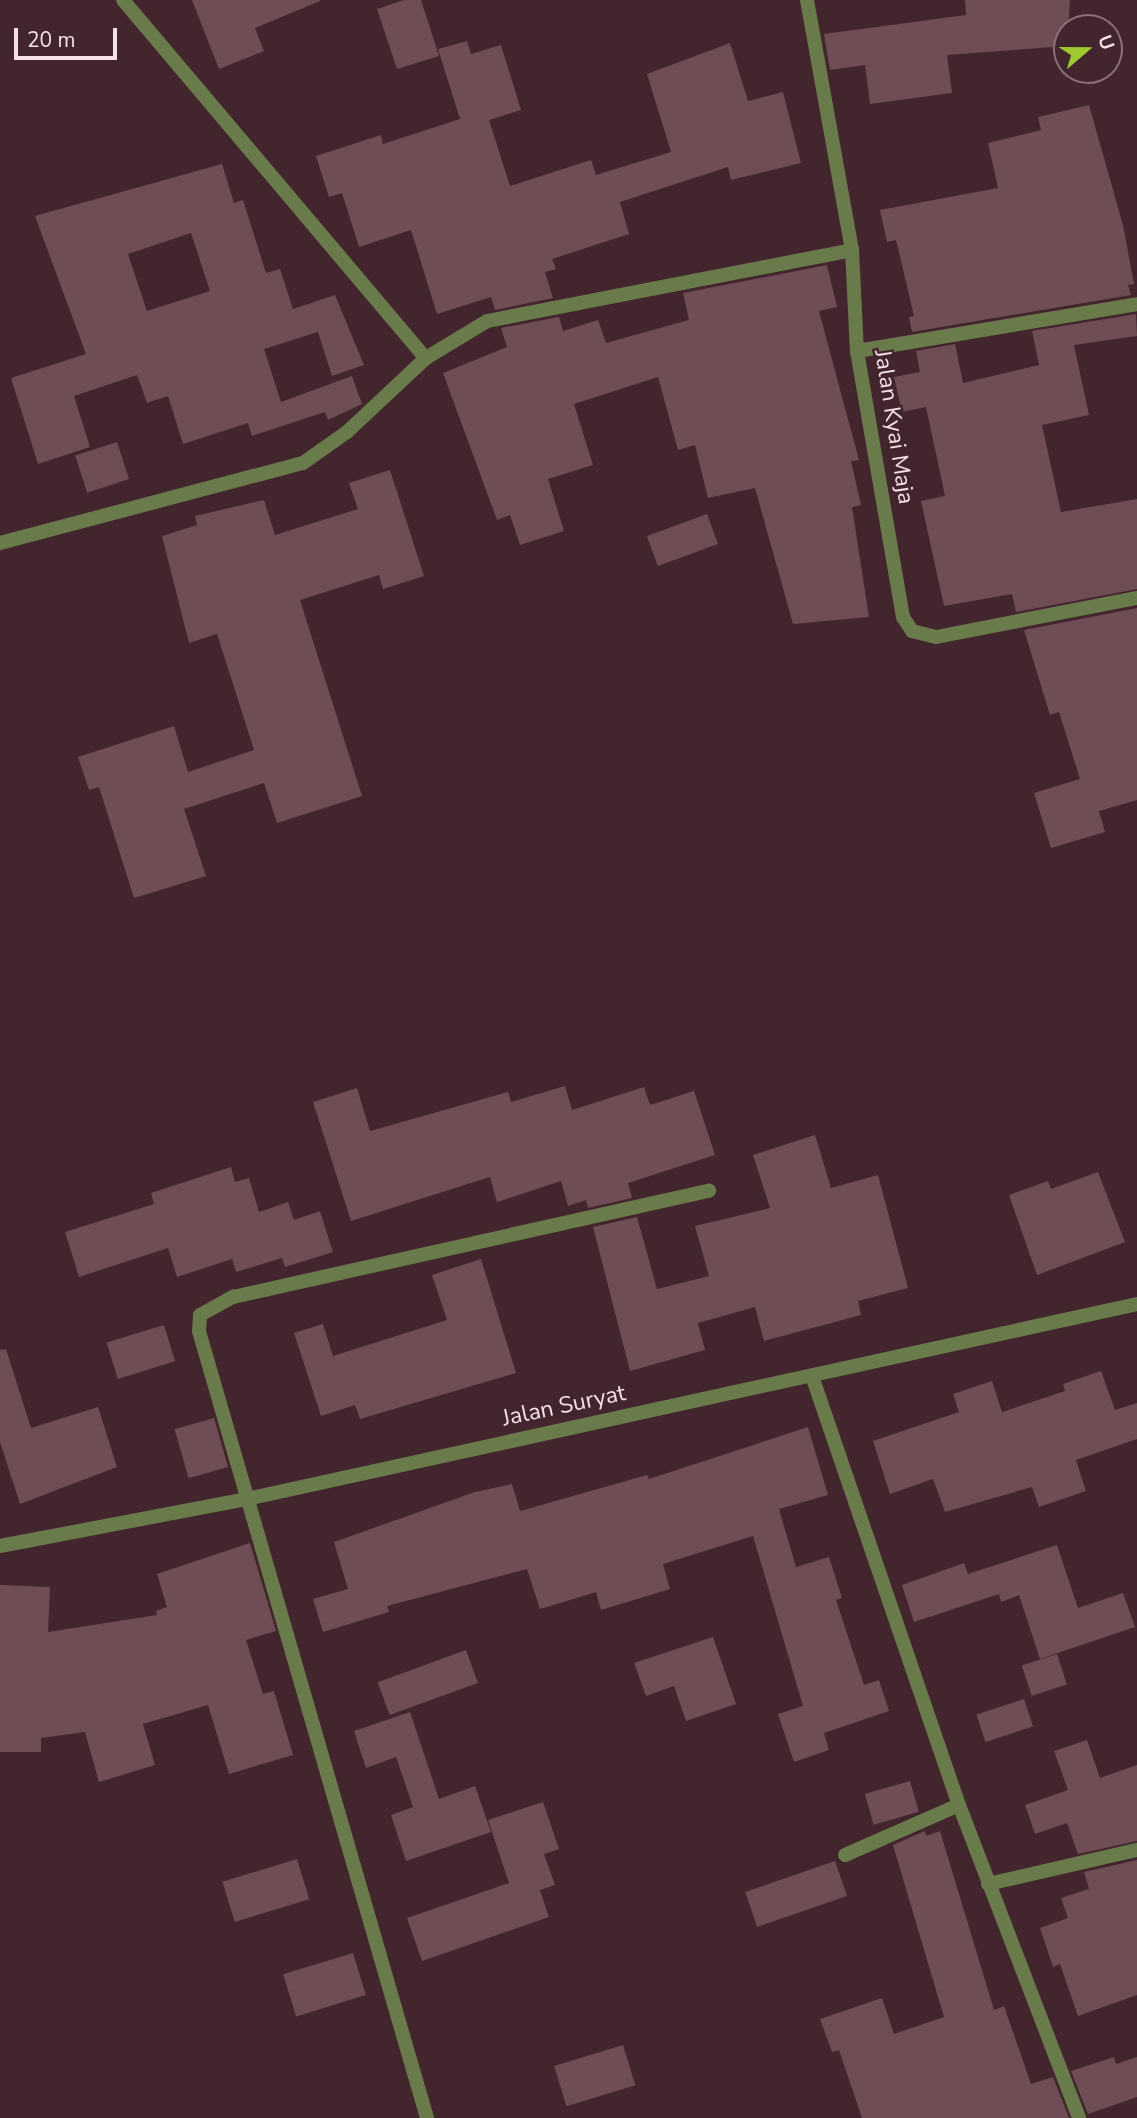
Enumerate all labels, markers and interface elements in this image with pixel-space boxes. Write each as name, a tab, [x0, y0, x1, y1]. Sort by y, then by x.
scale bar	[18, 14, 121, 58]
north arrow	[1053, 14, 1123, 84]
text: 20 m	[27, 26, 76, 54]
text: U	[1091, 31, 1120, 54]
street label: Jalan Kyai Maja	[868, 348, 920, 506]
street label: Jalan Suryat	[500, 1379, 628, 1433]

